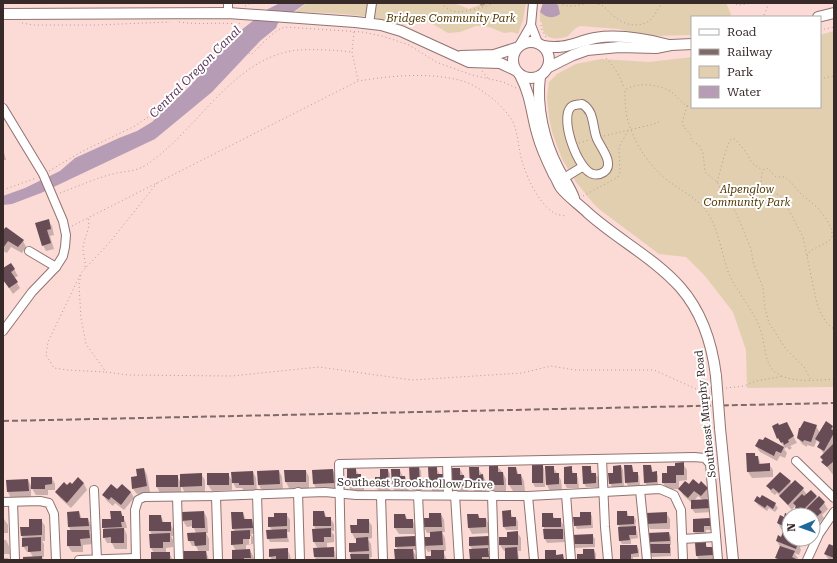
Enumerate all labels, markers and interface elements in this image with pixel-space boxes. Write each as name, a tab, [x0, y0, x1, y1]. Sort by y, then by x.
park label: Bridges Community Park	[385, 12, 516, 25]
legend	[691, 16, 821, 108]
water label: Central Oregon Canal	[146, 23, 244, 121]
text: Road	[727, 25, 757, 39]
text: Railway	[727, 45, 773, 59]
text: Park	[727, 65, 754, 79]
text: Water	[727, 85, 761, 99]
park label: Alpenglow Community Park	[703, 183, 791, 209]
street label: Southeast Murphy Road	[692, 350, 719, 478]
street label: Southeast Brookhollow Drive	[337, 476, 493, 491]
north arrow	[781, 507, 821, 547]
text: N	[785, 522, 798, 532]

